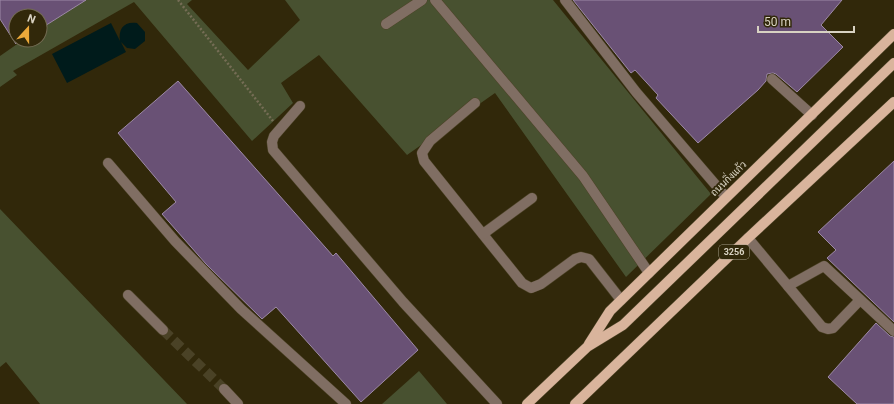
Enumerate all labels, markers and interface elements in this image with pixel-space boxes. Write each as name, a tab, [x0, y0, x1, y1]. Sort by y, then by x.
north arrow	[8, 8, 48, 48]
scale bar	[758, 8, 854, 34]
text: N	[25, 12, 38, 27]
text: 50 m	[764, 15, 791, 29]
street label: ถนนกิ่งแก้ว	[706, 157, 749, 198]
road number: 3256	[719, 245, 749, 259]

